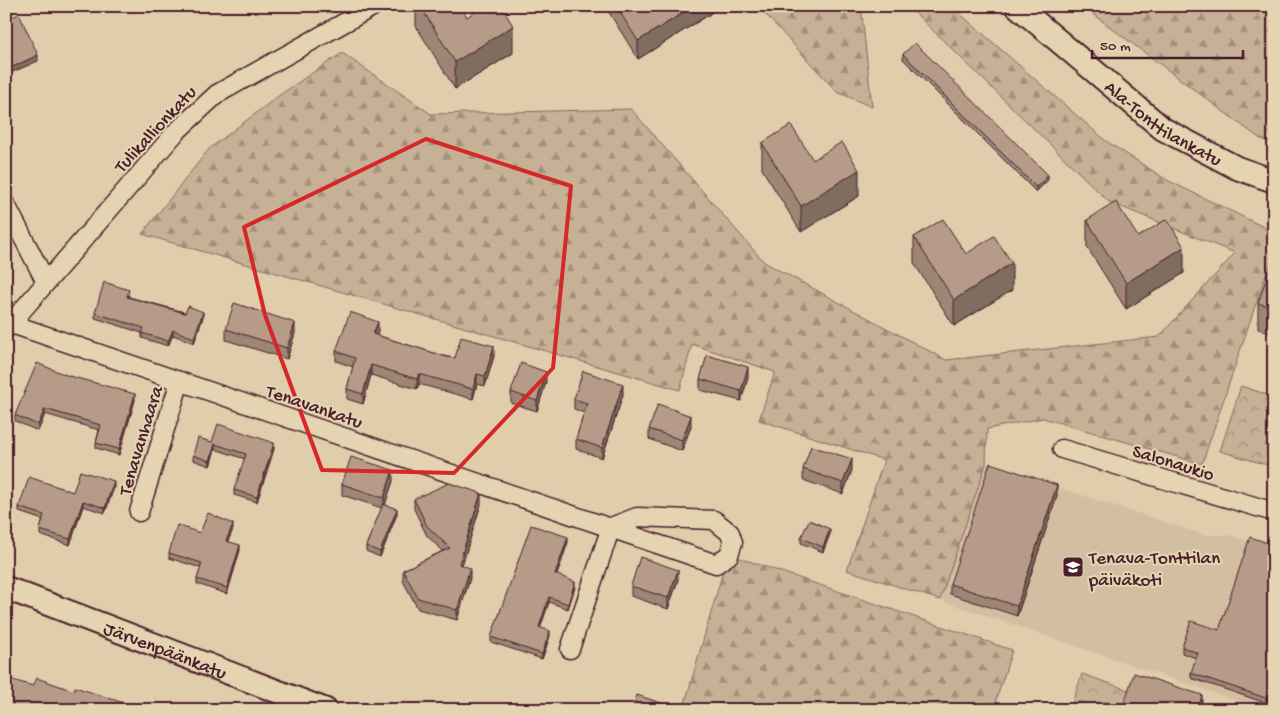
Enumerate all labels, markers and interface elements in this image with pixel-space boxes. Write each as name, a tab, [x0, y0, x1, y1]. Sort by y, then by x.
scale bar	[1092, 28, 1244, 60]
text: 50 m	[1100, 38, 1131, 56]
street label: Ala-Tonttilankatu	[1099, 77, 1225, 173]
street label: Tulikallionkatu	[110, 82, 203, 179]
street label: Tenavankatu	[262, 381, 365, 436]
street label: Tenavanhaara	[115, 382, 170, 499]
street label: Salonaukio	[1129, 441, 1217, 488]
place label: Tenava-Tonttilan päiväkoti	[1088, 548, 1220, 593]
school or university icon: Tenava-Tonttilan päiväkoti	[1061, 555, 1085, 579]
street label: Järvenpäänkatu	[100, 618, 229, 686]

